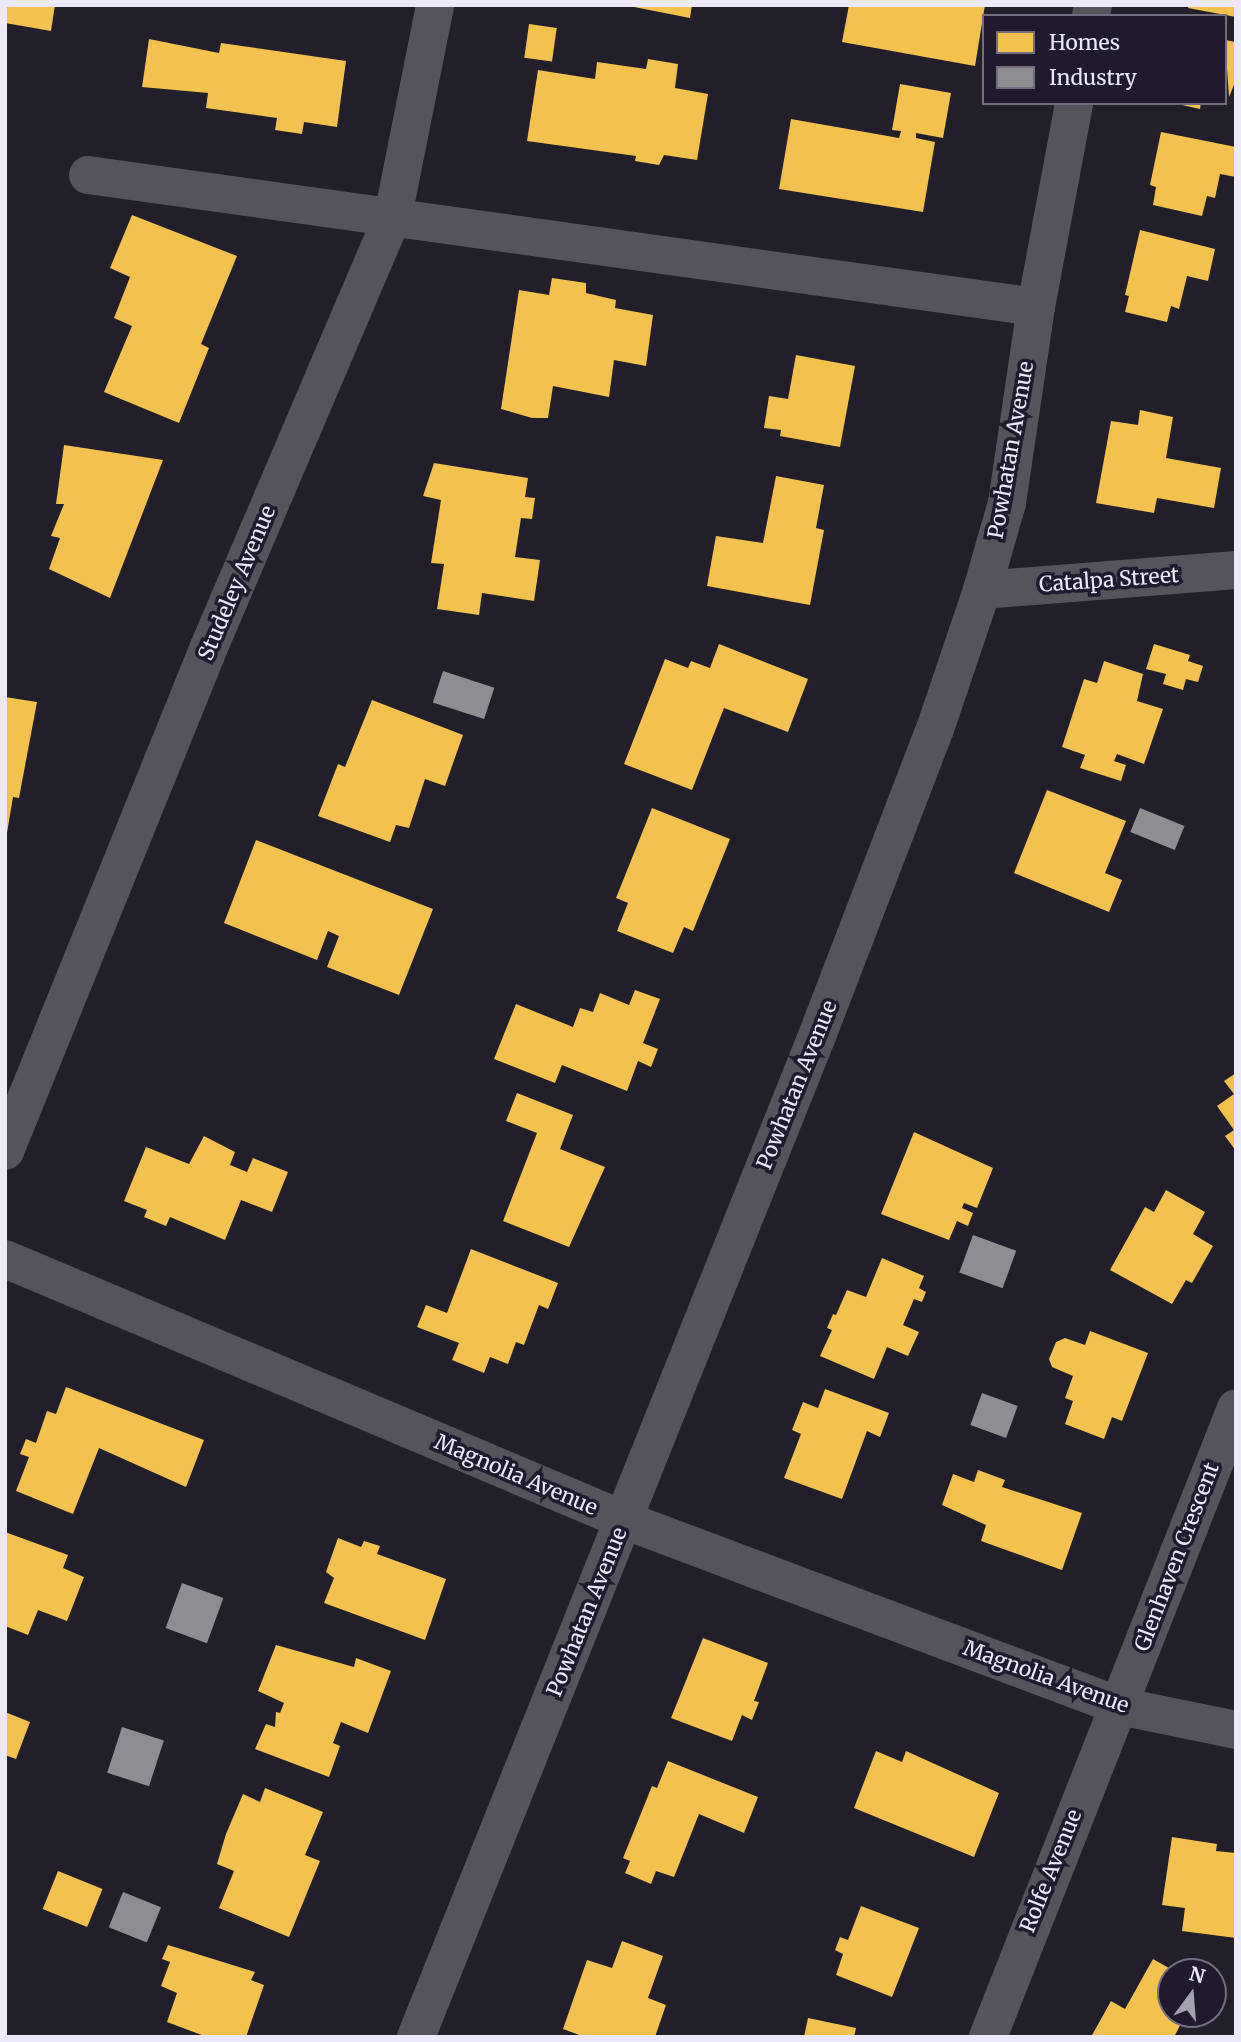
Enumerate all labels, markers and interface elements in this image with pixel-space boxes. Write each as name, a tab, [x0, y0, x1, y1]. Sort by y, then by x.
legend	[982, 14, 1227, 105]
text: Homes	[1049, 29, 1120, 56]
text: Industry	[1049, 64, 1137, 91]
street label: Powhatan Avenue	[983, 359, 1039, 541]
street label: Studeley Avenue	[193, 502, 281, 664]
street label: Catalpa Street	[1038, 563, 1180, 597]
street label: Powhatan Avenue	[752, 997, 842, 1173]
street label: Magnolia Avenue	[431, 1429, 601, 1521]
street label: Glenhaven Crescent	[1129, 1459, 1225, 1655]
street label: Powhatan Avenue	[542, 1524, 632, 1700]
street label: Magnolia Avenue	[960, 1635, 1132, 1719]
street label: Rolfe Avenue	[1015, 1806, 1087, 1936]
north arrow	[1157, 1958, 1227, 2028]
text: N	[1187, 1961, 1208, 1988]

